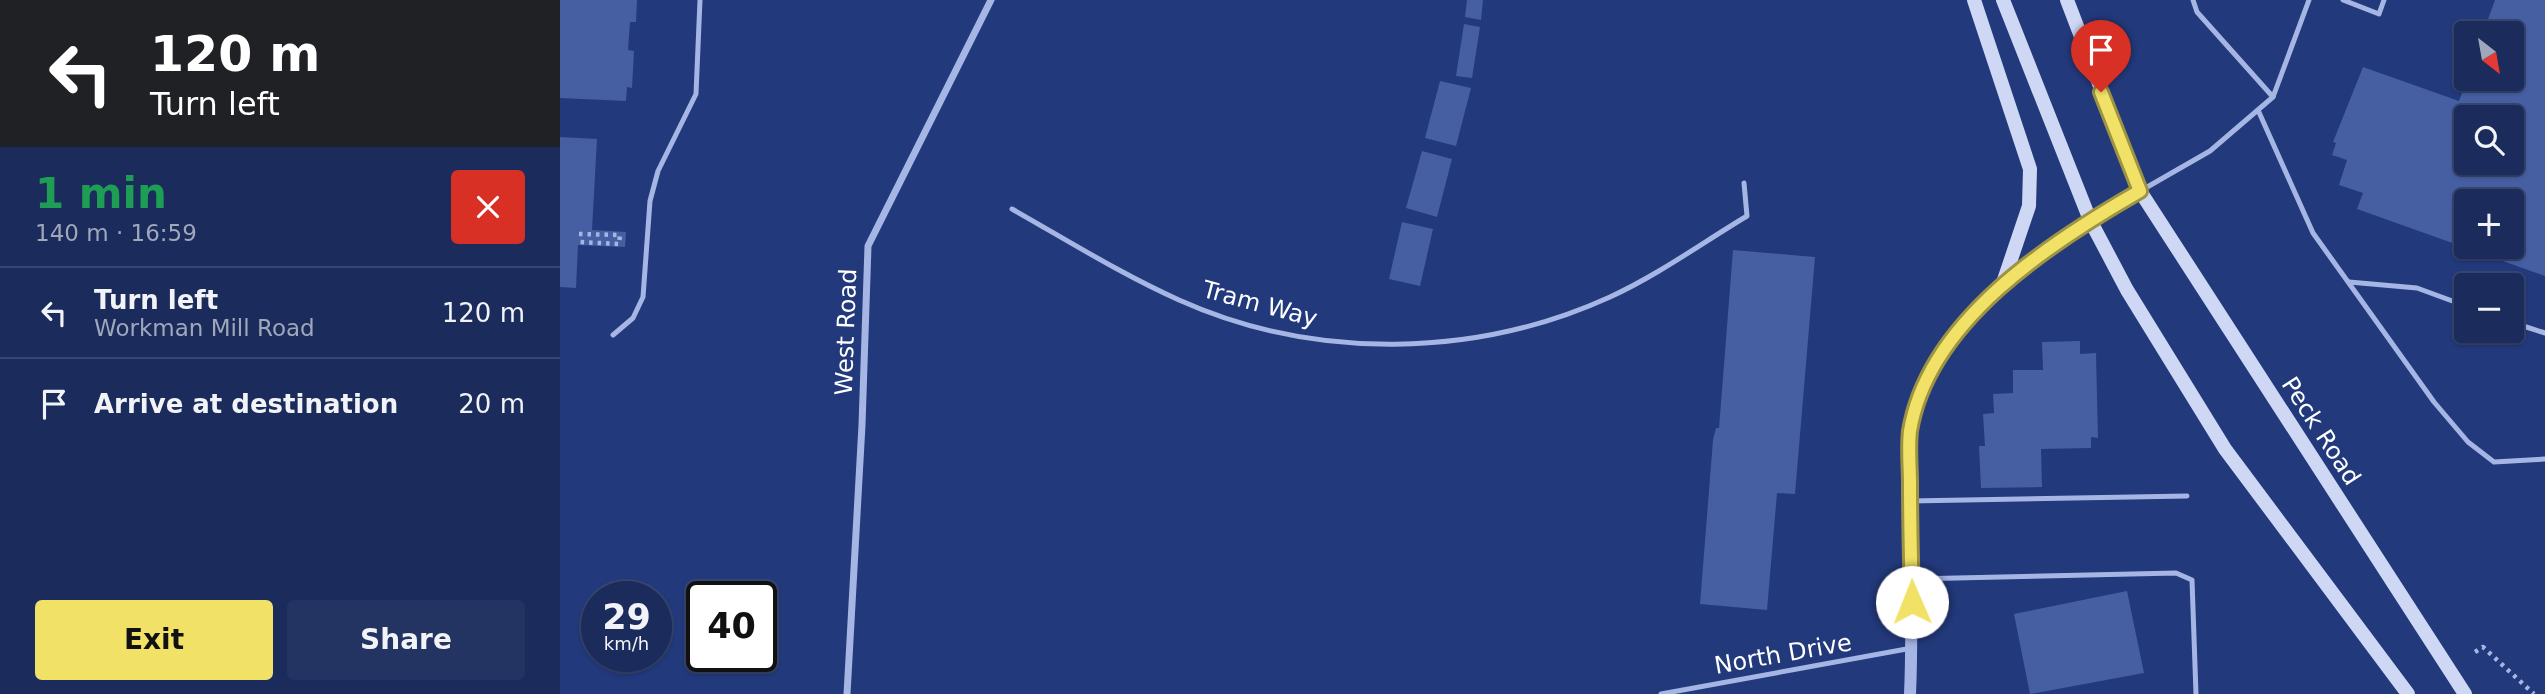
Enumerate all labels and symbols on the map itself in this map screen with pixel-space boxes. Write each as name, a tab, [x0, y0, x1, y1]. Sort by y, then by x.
pin	[2071, 20, 2131, 92]
north arrow	[2454, 21, 2524, 91]
street label: West Road	[830, 268, 862, 396]
street label: Tram Way	[1199, 275, 1321, 333]
street label: Peck Road	[2276, 372, 2366, 490]
position arrow	[1875, 565, 1949, 639]
speed limit sign: 40	[686, 581, 777, 672]
street label: North Drive	[1712, 628, 1854, 680]

